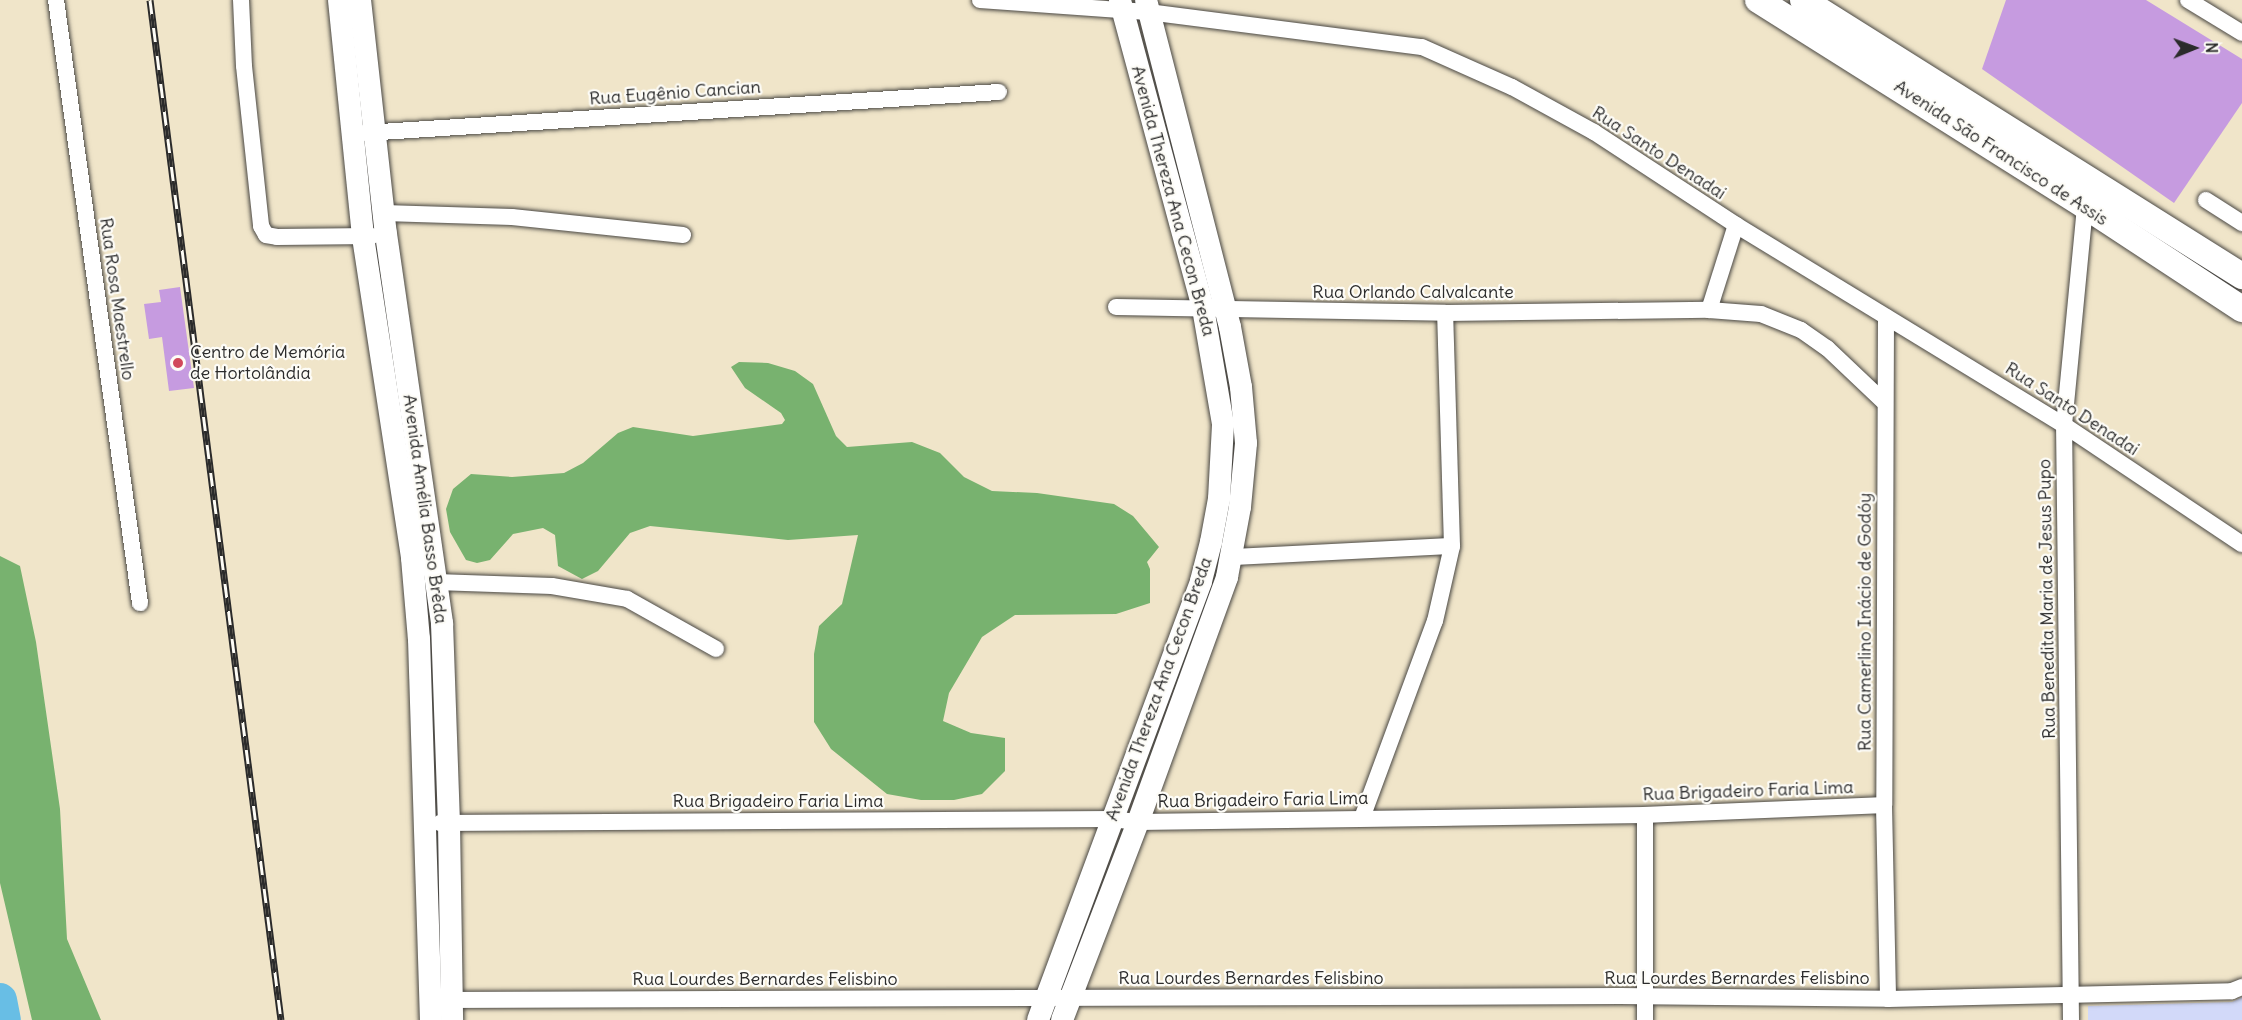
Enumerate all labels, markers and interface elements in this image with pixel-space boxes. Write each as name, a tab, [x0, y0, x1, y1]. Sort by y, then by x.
north arrow	[2164, 18, 2224, 78]
text: N	[2202, 42, 2222, 53]
street label: Avenida Thereza Ana Cecon Breda	[1126, 63, 1220, 339]
street label: Rua Eugênio Cancian	[588, 76, 762, 110]
street label: Avenida São Francisco de Assis	[1890, 76, 2112, 230]
street label: Rua Santo Denadai	[1588, 102, 1730, 204]
street label: Rua Rosa Maestrello	[95, 216, 139, 382]
street label: Rua Orlando Calvalcante	[1312, 281, 1514, 303]
place label: Centro de Memória de Hortolândia	[190, 342, 345, 385]
marker: Centro de Memória de Hortolândia	[171, 356, 185, 370]
street label: Rua Santo Denadai	[2001, 358, 2143, 460]
street label: Avenida Amélia Basso Brêda	[398, 393, 452, 625]
street label: Rua Benedita Maria de Jesus Pupo	[2034, 459, 2060, 739]
street label: Rua Camerlino Inácio de Godóy	[1854, 493, 1876, 751]
street label: Avenida Thereza Ana Cecon Breda	[1101, 554, 1217, 824]
street label: Rua Brigadeiro Faria Lima	[1642, 777, 1854, 805]
street label: Rua Brigadeiro Faria Lima	[1157, 787, 1369, 813]
street label: Rua Brigadeiro Faria Lima	[672, 790, 884, 812]
street label: Rua Lourdes Bernardes Felisbino	[1118, 967, 1384, 989]
street label: Rua Lourdes Bernardes Felisbino	[1604, 967, 1870, 989]
street label: Rua Lourdes Bernardes Felisbino	[632, 968, 898, 990]

